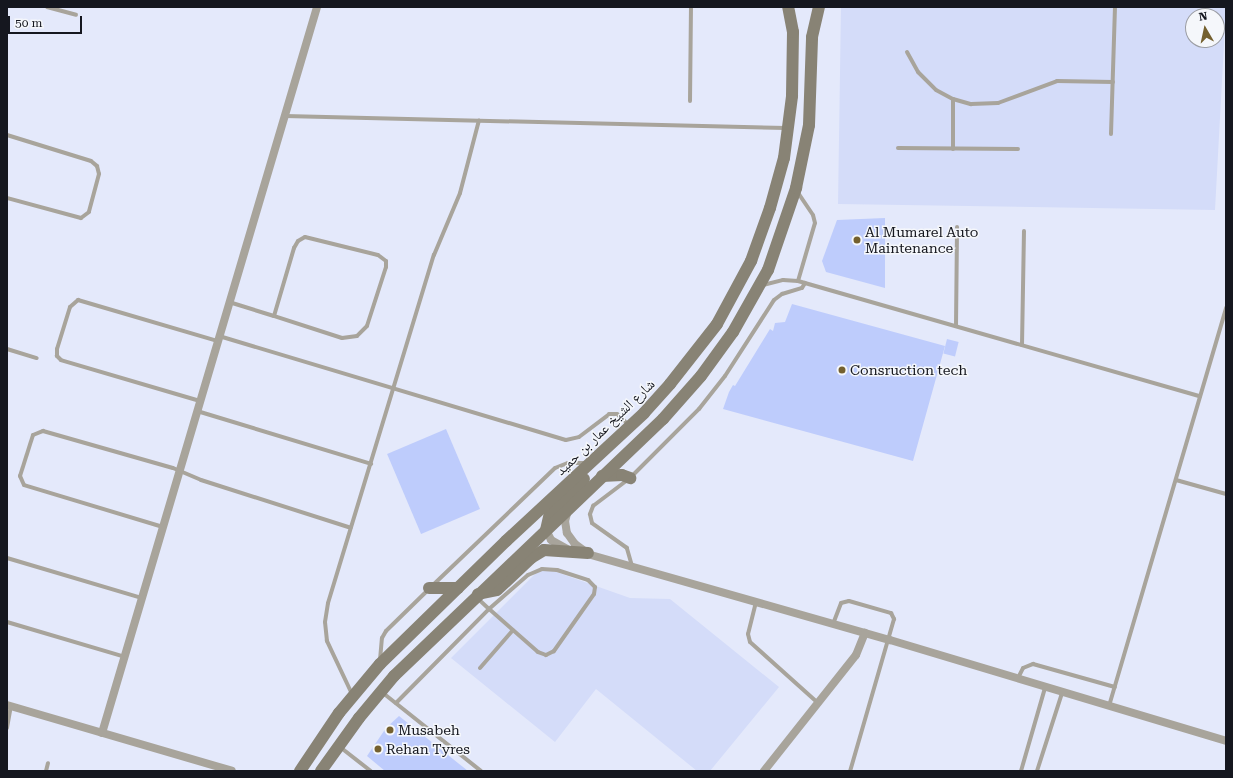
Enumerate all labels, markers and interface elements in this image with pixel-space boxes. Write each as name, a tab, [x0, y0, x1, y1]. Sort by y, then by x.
scale bar	[10, 8, 84, 34]
north arrow	[1185, 8, 1225, 48]
text: N	[1198, 10, 1208, 24]
text: 50 m	[15, 16, 42, 30]
place label: Al Mumarel Auto Maintenance	[865, 224, 978, 256]
marker: Al Mumarel Auto Maintenance	[852, 235, 862, 245]
place label: Consruction tech	[850, 362, 967, 378]
marker: Consruction tech	[837, 365, 847, 375]
street label: شارع الشيخ عمار بن حميد	[552, 375, 658, 479]
place label: Musabeh	[398, 722, 460, 738]
marker: Musabeh	[385, 725, 395, 735]
place label: Rehan Tyres	[386, 741, 470, 757]
marker: Rehan Tyres	[373, 744, 383, 754]

